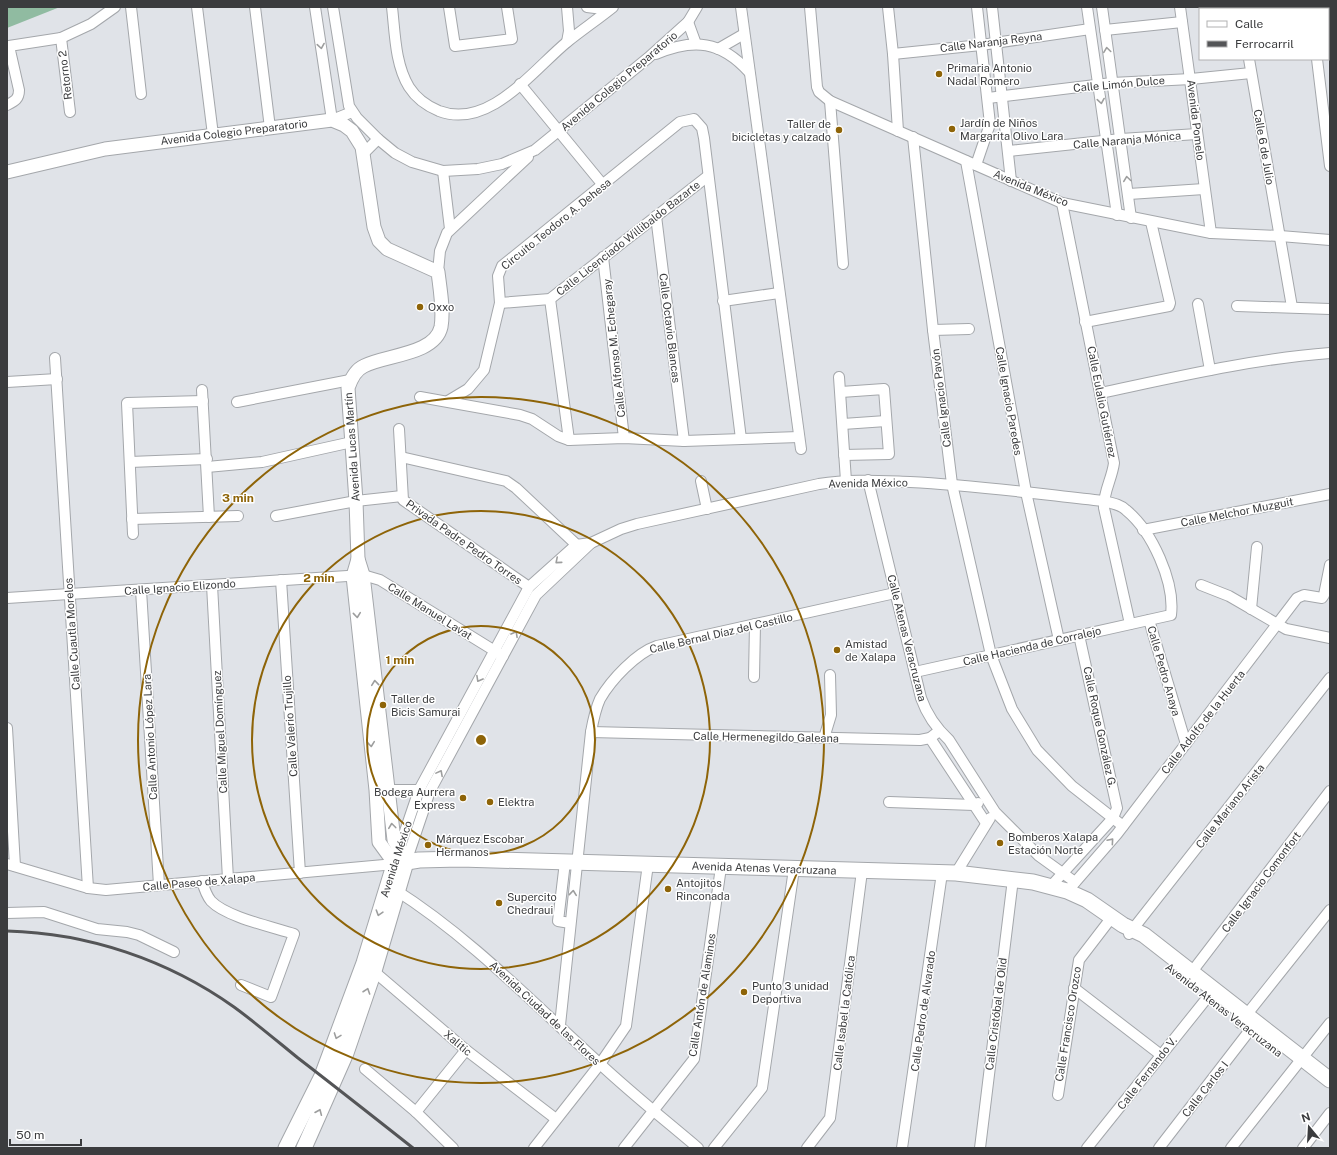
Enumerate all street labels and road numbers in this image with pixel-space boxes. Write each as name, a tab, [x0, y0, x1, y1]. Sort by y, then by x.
street label: Avenida Colegio Preparatorio	[558, 29, 680, 133]
street label: Calle Naranja Reyna	[939, 30, 1043, 54]
street label: Retorno 2	[56, 49, 74, 100]
street label: Calle Limón Dulce	[1073, 74, 1165, 94]
street label: Avenida Pomelo	[1185, 79, 1207, 161]
street label: Calle 6 de Julio	[1251, 108, 1277, 186]
street label: Avenida Colegio Preparatorio	[160, 117, 308, 147]
street label: Calle Naranja Mónica	[1073, 129, 1181, 151]
street label: Avenida México	[992, 167, 1070, 209]
street label: Circuito Teodoro A. Dehesa	[499, 176, 613, 272]
street label: Calle Licenciado Willibaldo Bazarte	[554, 178, 702, 298]
street label: Calle Octavio Blancas	[657, 273, 683, 384]
street label: Calle Alfonso M. Echegaray	[601, 278, 627, 418]
street label: Calle Eulalio Gutiérrez	[1085, 345, 1119, 459]
street label: Calle Ignacio Paredes	[994, 346, 1025, 457]
street label: Calle Ignacio Pavón	[929, 348, 953, 448]
street label: Avenida Lucas Martín	[342, 392, 362, 502]
street label: Avenida México	[828, 476, 908, 490]
street label: Calle Melchor Muzguit	[1180, 495, 1294, 529]
street label: Privada Padre Pedro Torres	[404, 497, 525, 587]
street label: Calle Atenas Veracruzana	[885, 573, 929, 703]
street label: Calle Cuautla Morelos	[62, 577, 82, 691]
street label: Calle Ignacio Elizondo	[124, 577, 236, 597]
street label: Calle Manuel Lavat	[386, 580, 474, 642]
street label: Calle Bernal Díaz del Castillo	[648, 611, 794, 655]
street label: Calle Hacienda de Corralejo	[962, 624, 1102, 668]
street label: Calle Pedro Anaya	[1145, 624, 1183, 718]
street label: Calle Roque González G.	[1081, 665, 1119, 789]
street label: Calle Adolfo de la Huerta	[1159, 668, 1247, 776]
street label: Calle Miguel Domínguez	[211, 670, 229, 794]
street label: Calle Antonio López Lara	[141, 674, 159, 800]
street label: Calle Valerio Trujillo	[280, 675, 300, 777]
street label: Calle Hermenegildo Galeana	[693, 730, 839, 744]
street label: Calle Mariano Arista	[1193, 762, 1267, 850]
street label: Avenida México	[378, 819, 414, 899]
street label: Calle Ignacio Comonfort	[1219, 829, 1303, 935]
street label: Avenida Atenas Veracruzana	[691, 859, 837, 877]
street label: Calle Paseo de Xalapa	[142, 871, 256, 893]
street label: Calle Antón de Alaminos	[686, 932, 718, 1058]
street label: Calle Pedro de Alvarado	[909, 950, 937, 1072]
street label: Calle Isabel la Católica	[831, 955, 857, 1071]
street label: Calle Cristóbal de Olid	[983, 957, 1009, 1071]
street label: Avenida Ciudad de las Flores	[487, 959, 603, 1068]
street label: Avenida Atenas Veracruzana	[1163, 961, 1285, 1059]
street label: Calle Francisco Orozco	[1053, 966, 1083, 1082]
street label: Xalitic	[442, 1028, 474, 1058]
street label: Calle Fernando V.	[1115, 1034, 1179, 1112]
street label: Calle Carlos I	[1180, 1059, 1230, 1119]

